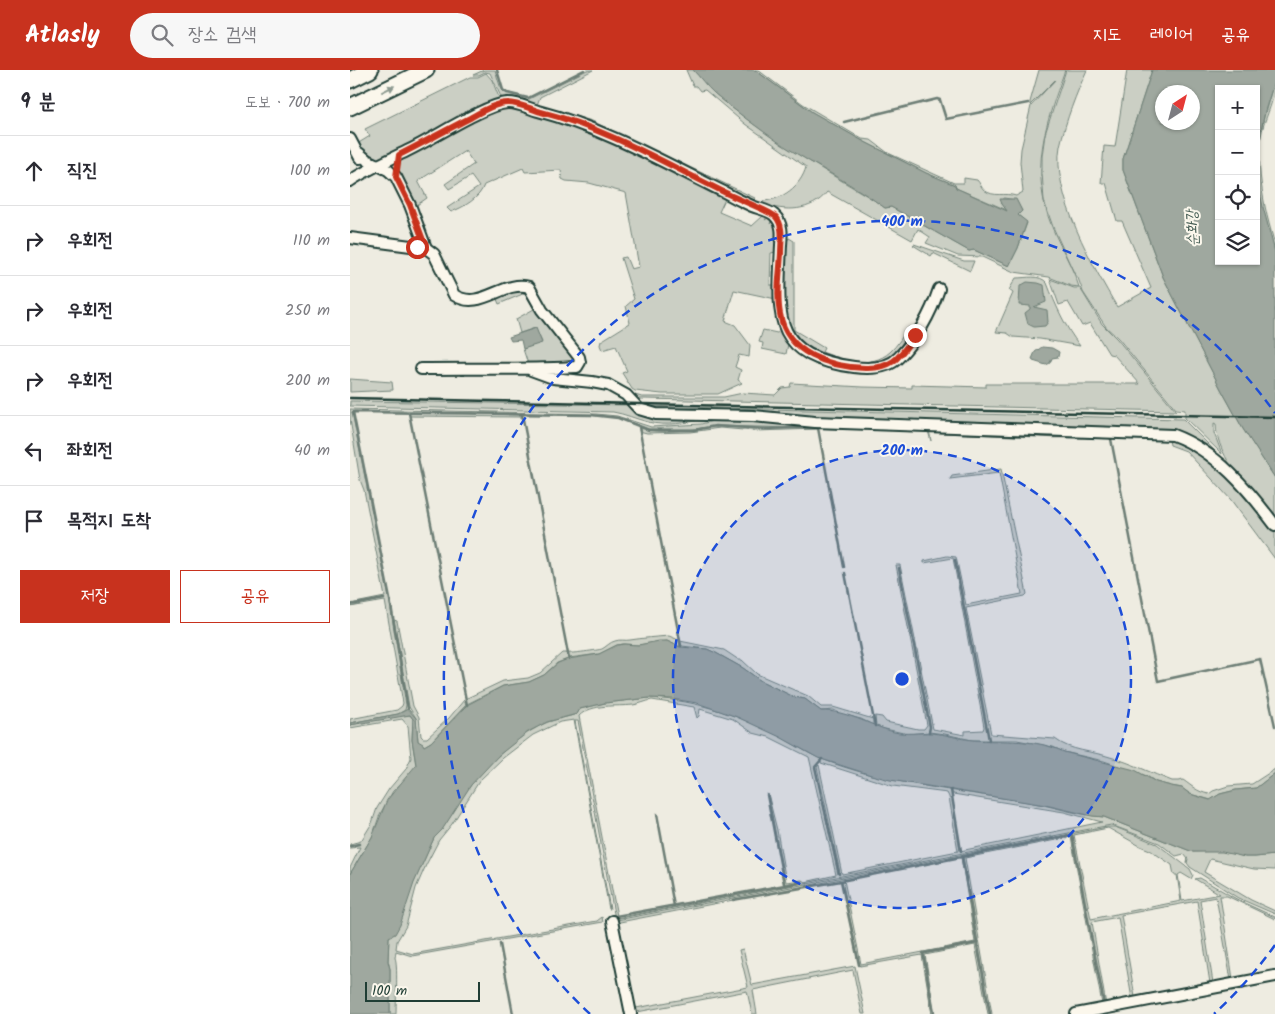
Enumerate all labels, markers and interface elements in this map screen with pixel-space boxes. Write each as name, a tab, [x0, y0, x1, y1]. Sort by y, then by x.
search box	[130, 13, 480, 58]
text: Atlasly	[25, 16, 100, 55]
text: 장소 검색	[188, 20, 256, 50]
icon: search	[148, 21, 176, 49]
text: 지도	[1093, 21, 1122, 50]
text: 레이어	[1150, 21, 1193, 50]
text: 공유	[1221, 21, 1250, 50]
one-way arrow	[381, 84, 395, 92]
north arrow	[1155, 85, 1200, 130]
map controls	[1215, 85, 1260, 265]
button: +	[1215, 85, 1260, 130]
text: 9 분	[20, 86, 56, 119]
text: 도보 · 700 m	[245, 90, 330, 115]
button: −	[1215, 130, 1260, 175]
text: 직진	[67, 156, 98, 186]
icon: ahead	[20, 157, 48, 185]
text: 100 m	[290, 158, 330, 183]
button: locate	[1215, 175, 1260, 220]
water label: 순화강	[1180, 207, 1206, 247]
text: 400 m	[881, 210, 923, 234]
button: layers	[1215, 220, 1260, 265]
text: 우회전	[67, 226, 113, 256]
icon: right	[20, 227, 48, 255]
text: 110 m	[293, 228, 330, 253]
route start	[406, 236, 429, 259]
text: 우회전	[67, 296, 113, 326]
icon: right	[20, 297, 48, 325]
text: 250 m	[285, 298, 330, 323]
route end	[904, 324, 927, 347]
text: 우회전	[67, 366, 113, 396]
icon: right	[20, 367, 48, 395]
text: 200 m	[286, 368, 330, 393]
text: 좌회전	[67, 436, 113, 466]
icon: left	[20, 437, 48, 465]
text: 40 m	[294, 438, 330, 463]
text: 200 m	[881, 439, 923, 463]
text: 목적지 도착	[67, 506, 151, 536]
icon: arrive	[20, 507, 48, 535]
button: 저장	[20, 570, 170, 623]
button: 공유	[180, 570, 330, 623]
centre of rings	[893, 670, 911, 688]
scale bar	[365, 979, 480, 1002]
text: 100 m	[372, 980, 407, 1002]

